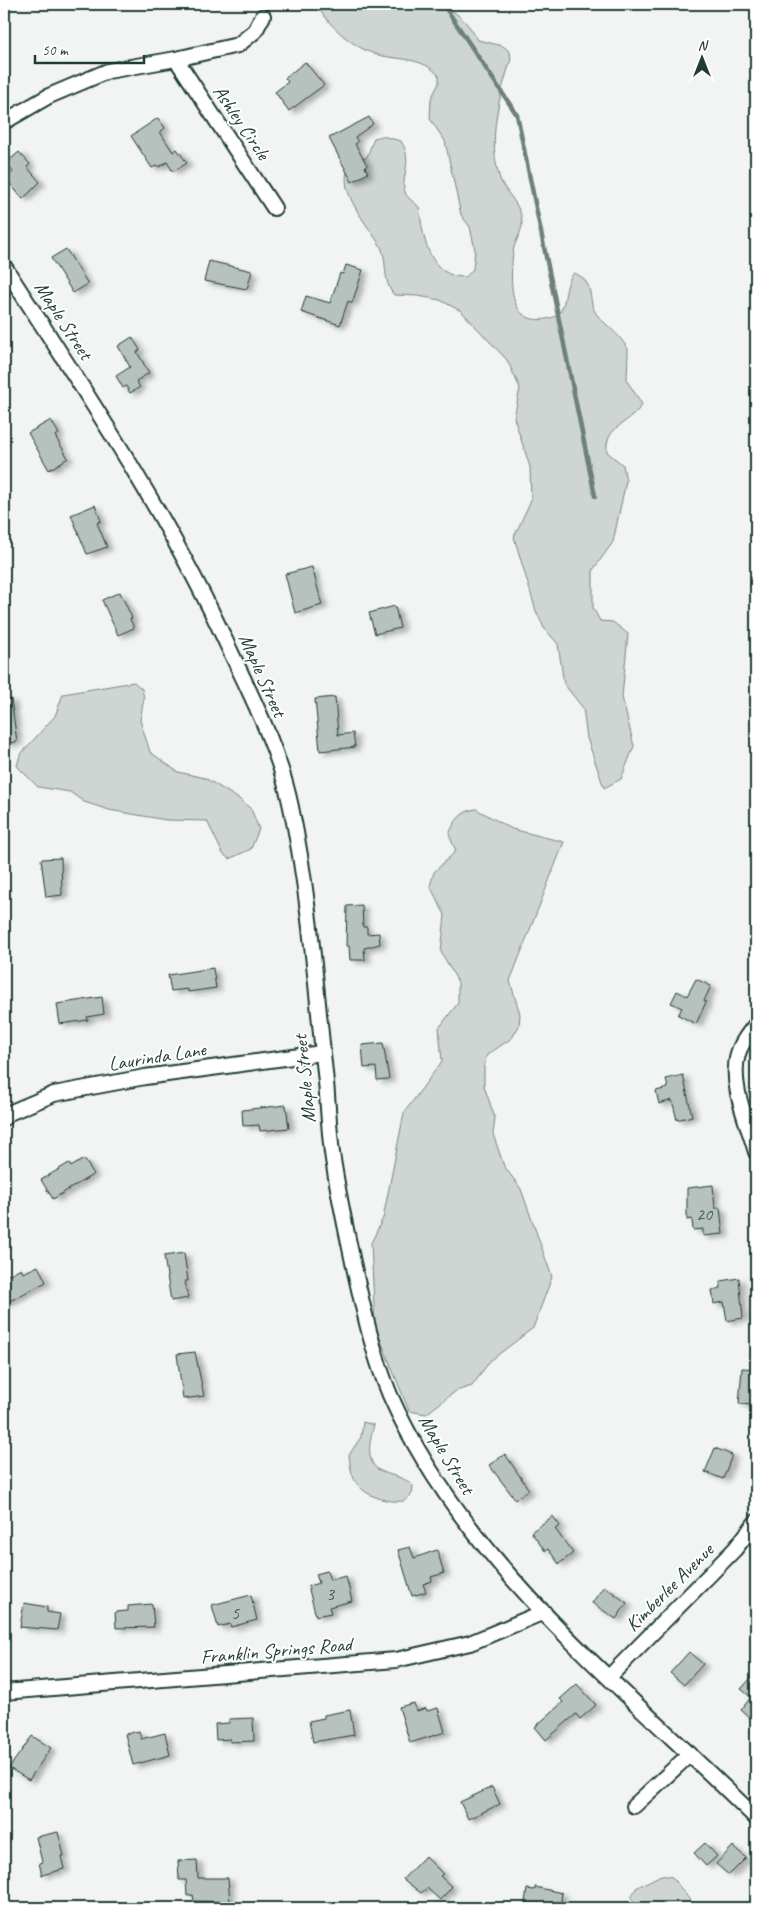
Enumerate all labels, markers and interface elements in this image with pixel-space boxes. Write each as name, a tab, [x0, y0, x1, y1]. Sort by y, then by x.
scale bar	[35, 32, 144, 64]
north arrow	[678, 32, 728, 82]
text: N	[698, 37, 709, 54]
text: 50 m	[42, 41, 69, 60]
street label: Ashley Circle	[207, 80, 277, 166]
street label: Maple Street	[29, 276, 99, 366]
street label: Maple Street	[233, 630, 293, 723]
street label: Maple Street	[287, 1031, 322, 1124]
street label: Laurinda Lane	[107, 1036, 209, 1077]
house number: 20	[696, 1203, 714, 1225]
street label: Maple Street	[413, 1410, 481, 1501]
street label: Kimberlee Avenue	[620, 1537, 720, 1637]
house number: 3	[326, 1583, 336, 1605]
house number: 5	[231, 1602, 240, 1624]
street label: Franklin Springs Road	[200, 1631, 356, 1670]

